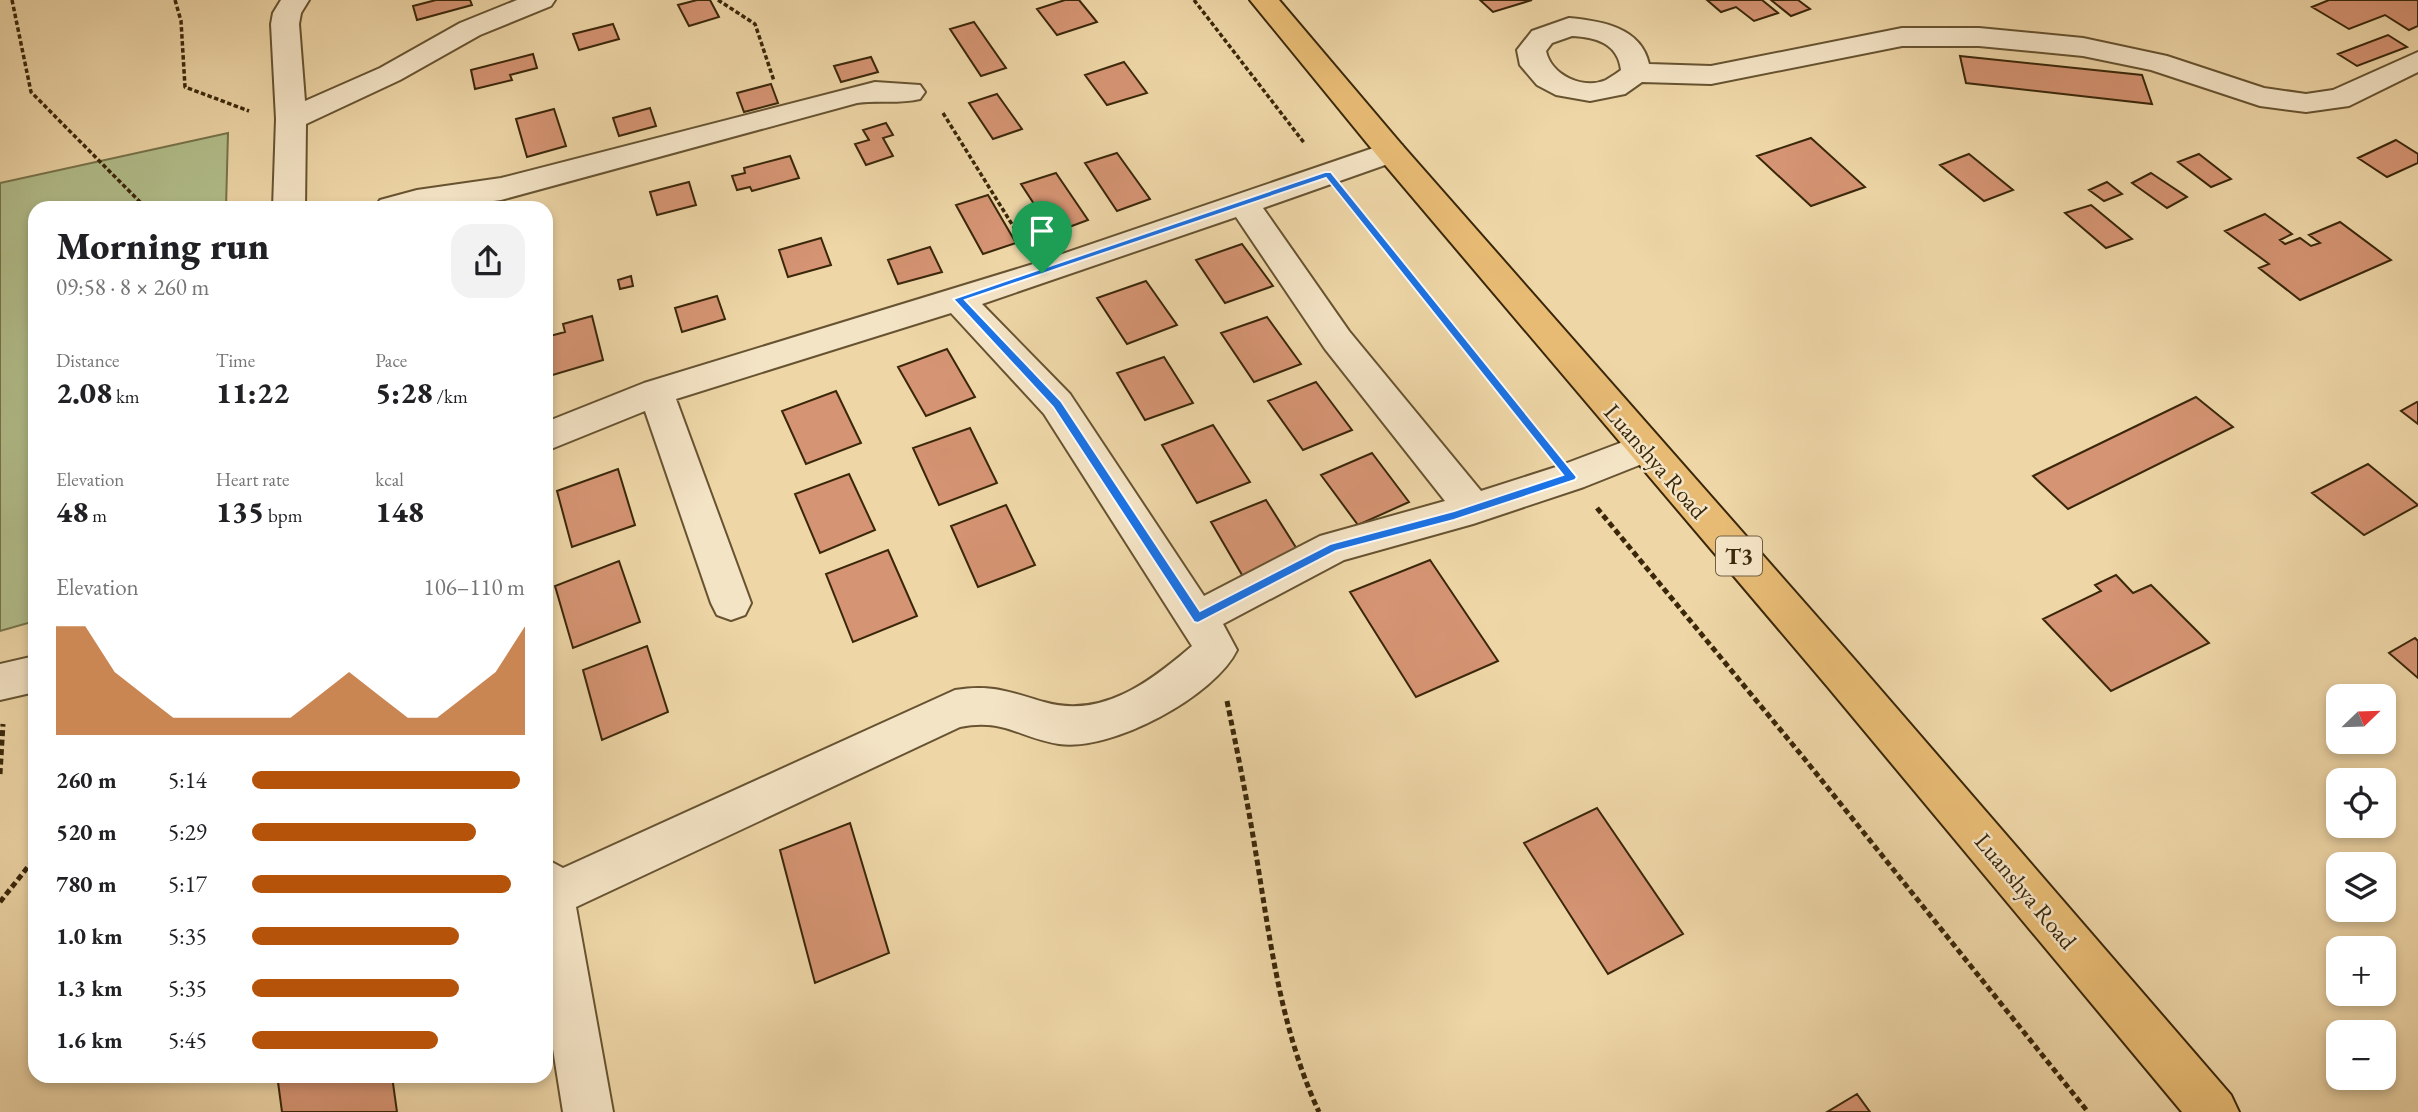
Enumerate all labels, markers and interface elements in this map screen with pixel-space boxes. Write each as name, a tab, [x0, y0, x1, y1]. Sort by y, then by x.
pin	[1012, 201, 1072, 273]
icon: arrive	[1023, 212, 1061, 250]
text: Morning run	[56, 221, 269, 270]
button: share	[451, 224, 525, 298]
text: 09:58 · 8 × 260 m	[56, 272, 209, 302]
text: Distance	[56, 348, 119, 373]
text: Time	[216, 348, 255, 373]
text: Pace	[375, 348, 407, 373]
text: 2.08	[56, 373, 112, 412]
text: 11:22	[216, 373, 289, 412]
text: 5:28	[375, 373, 433, 412]
text: km	[112, 384, 140, 409]
text: /km	[433, 384, 468, 409]
street label: Luanshya Road	[1597, 397, 1715, 526]
text: Elevation	[56, 467, 124, 492]
text: Heart rate	[216, 467, 289, 492]
text: kcal	[375, 467, 404, 492]
text: 48	[56, 492, 88, 531]
text: 135	[216, 492, 264, 531]
text: 148	[375, 492, 424, 531]
text: m	[88, 503, 107, 528]
text: bpm	[264, 503, 303, 528]
road number: T3	[1716, 536, 1762, 576]
text: Elevation	[56, 572, 139, 602]
text: 106–110 m	[424, 572, 525, 602]
north arrow	[2326, 684, 2396, 754]
map controls	[2326, 684, 2396, 1090]
text: 260 m	[56, 765, 117, 795]
text: 5:14	[168, 765, 207, 795]
button: locate	[2326, 768, 2396, 838]
text: 520 m	[56, 817, 117, 847]
text: 5:29	[168, 817, 207, 847]
street label: Luanshya Road	[1968, 826, 2084, 956]
button: layers	[2326, 852, 2396, 922]
text: 780 m	[56, 869, 117, 899]
text: 5:17	[168, 869, 207, 899]
text: 1.0 km	[56, 921, 123, 951]
text: 5:35	[168, 921, 207, 951]
button: +	[2326, 936, 2396, 1006]
text: 1.3 km	[56, 973, 123, 1003]
text: 5:35	[168, 973, 207, 1003]
button: −	[2326, 1020, 2396, 1090]
text: 1.6 km	[56, 1025, 123, 1055]
text: 5:45	[168, 1025, 207, 1055]

